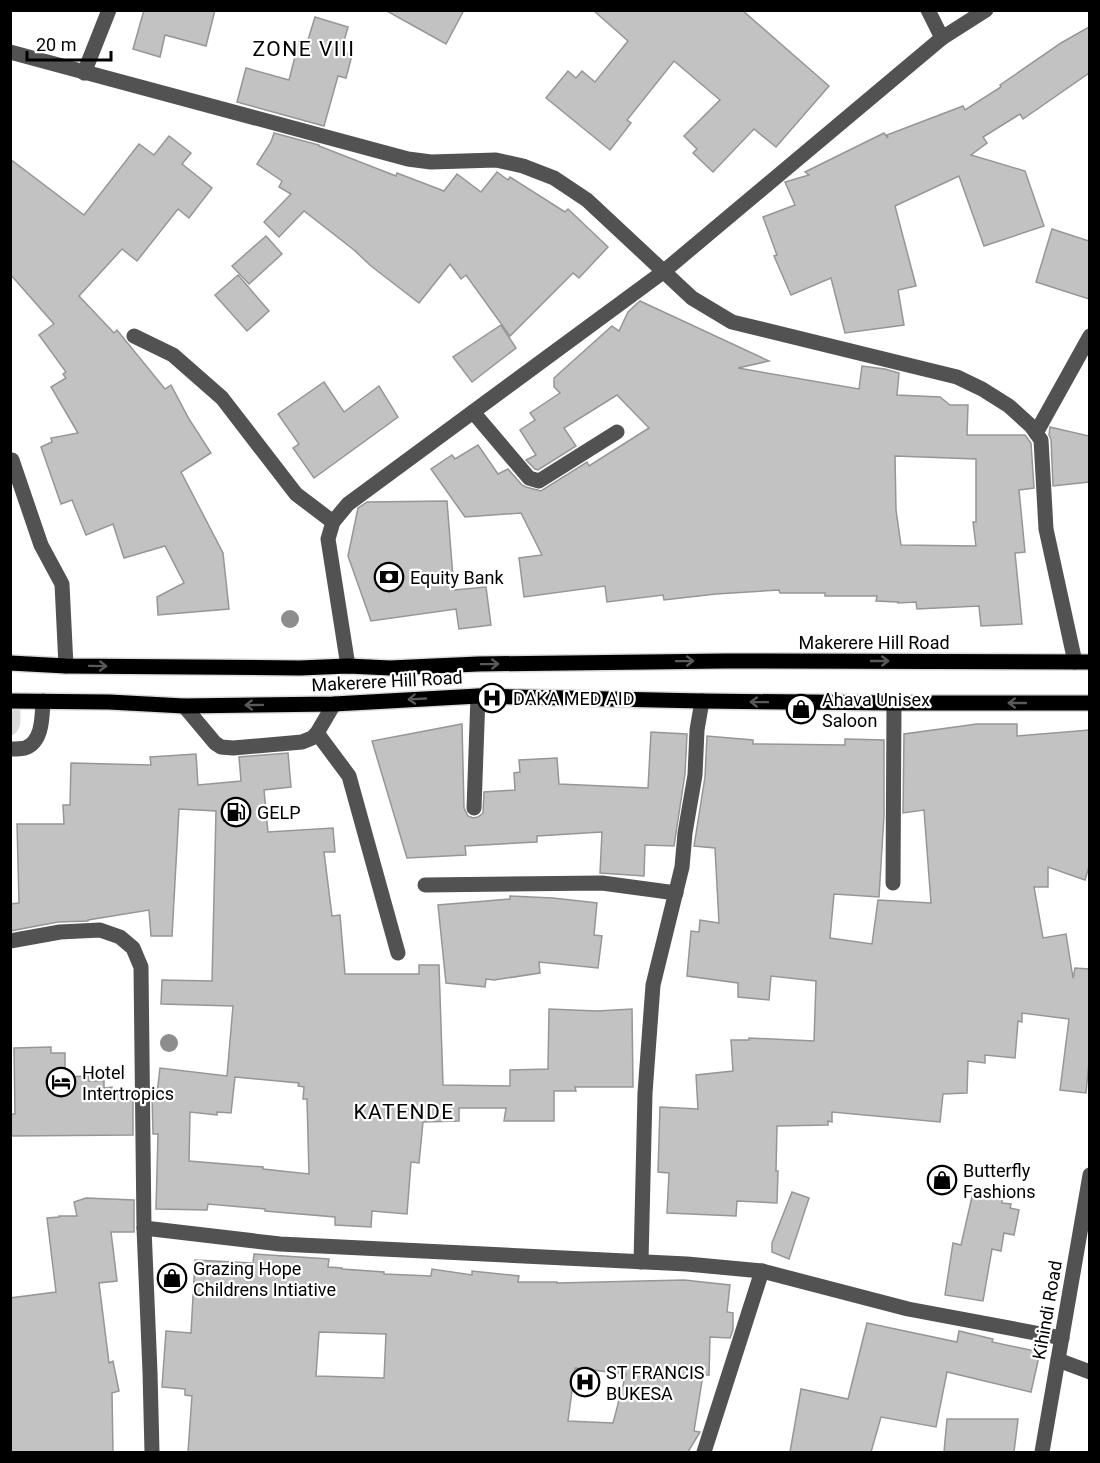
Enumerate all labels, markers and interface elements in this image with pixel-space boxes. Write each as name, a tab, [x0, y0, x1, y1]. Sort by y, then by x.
scale bar	[27, 24, 111, 62]
text: 20 m	[36, 34, 76, 55]
district label: ZONE VIII	[253, 37, 355, 61]
bank icon: Equity Bank	[373, 561, 405, 593]
place label: Equity Bank	[410, 567, 504, 588]
street label: Makerere Hill Road	[798, 632, 950, 653]
one-way arrow	[674, 655, 694, 667]
one-way arrow	[869, 655, 889, 667]
one-way arrow	[479, 658, 499, 670]
one-way arrow	[88, 660, 108, 672]
street label: Makerere Hill Road	[311, 667, 463, 695]
hospital icon: DAKA MED AID	[476, 682, 508, 714]
place label: DAKA MED AID	[513, 688, 635, 709]
place label: Ahava Unisex Saloon	[822, 689, 930, 731]
shop icon: Ahava Unisex Saloon	[785, 693, 817, 725]
one-way arrow	[408, 694, 428, 705]
one-way arrow	[750, 696, 770, 707]
one-way arrow	[1008, 697, 1028, 709]
one-way arrow	[245, 699, 265, 711]
fuel station icon: GELP	[220, 796, 252, 828]
place label: GELP	[257, 802, 301, 823]
place label: Hotel Intertropics	[82, 1062, 174, 1104]
hotel icon: Hotel Intertropics	[45, 1066, 77, 1098]
district label: KATENDE	[353, 1100, 455, 1124]
place label: Butterfly Fashions	[963, 1160, 1036, 1202]
shop icon: Butterfly Fashions	[926, 1164, 958, 1196]
place label: Grazing Hope Childrens Intiative	[193, 1258, 336, 1300]
street label: Kihindi Road	[1028, 1259, 1066, 1361]
shop icon: Grazing Hope Childrens Intiative	[156, 1262, 188, 1294]
place label: ST FRANCIS BUKESA	[606, 1362, 705, 1404]
hospital icon: ST FRANCIS BUKESA	[569, 1366, 601, 1398]

